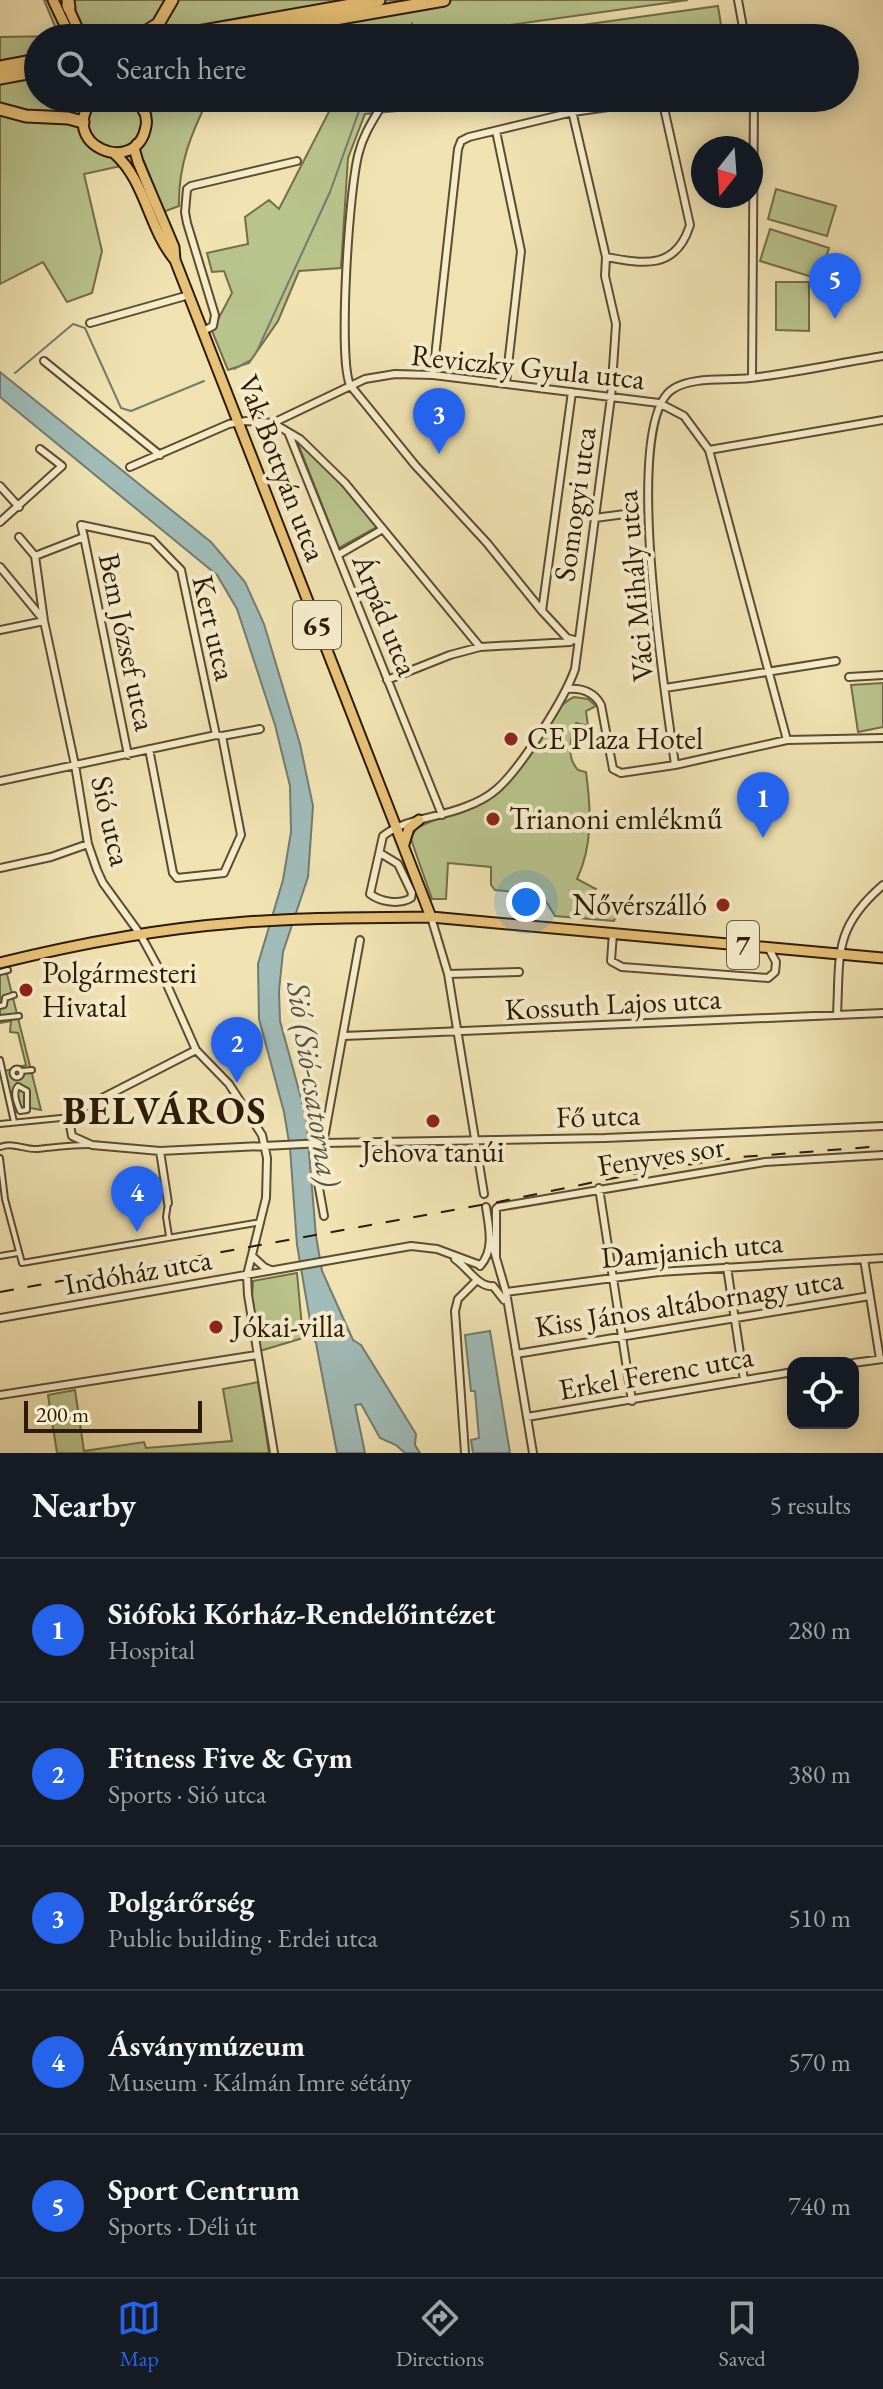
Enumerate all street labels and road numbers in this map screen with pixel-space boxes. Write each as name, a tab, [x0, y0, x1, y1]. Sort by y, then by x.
street label: Reviczky Gyula utca	[409, 335, 647, 398]
street label: Vak Bottyán utca	[229, 369, 336, 566]
street label: Somogyi utca	[544, 424, 605, 584]
street label: Váci Mihály utca	[607, 489, 662, 683]
street label: Árpád utca	[343, 547, 428, 681]
street label: Bem József utca	[90, 550, 165, 734]
street label: Kert utca	[184, 572, 245, 684]
road number: 65	[293, 601, 341, 649]
street label: Sió utca	[82, 772, 141, 870]
road number: 7	[727, 921, 759, 969]
street label: Kossuth Lajos utca	[504, 978, 722, 1029]
street label: Fő utca	[555, 1095, 641, 1136]
street label: Fenyves sor	[595, 1126, 727, 1185]
street label: Damjanich utca	[599, 1222, 785, 1277]
street label: Indóház utca	[61, 1239, 215, 1304]
street label: Kiss János altábornagy utca	[532, 1259, 846, 1346]
street label: Erkel Ferenc utca	[556, 1336, 756, 1409]

